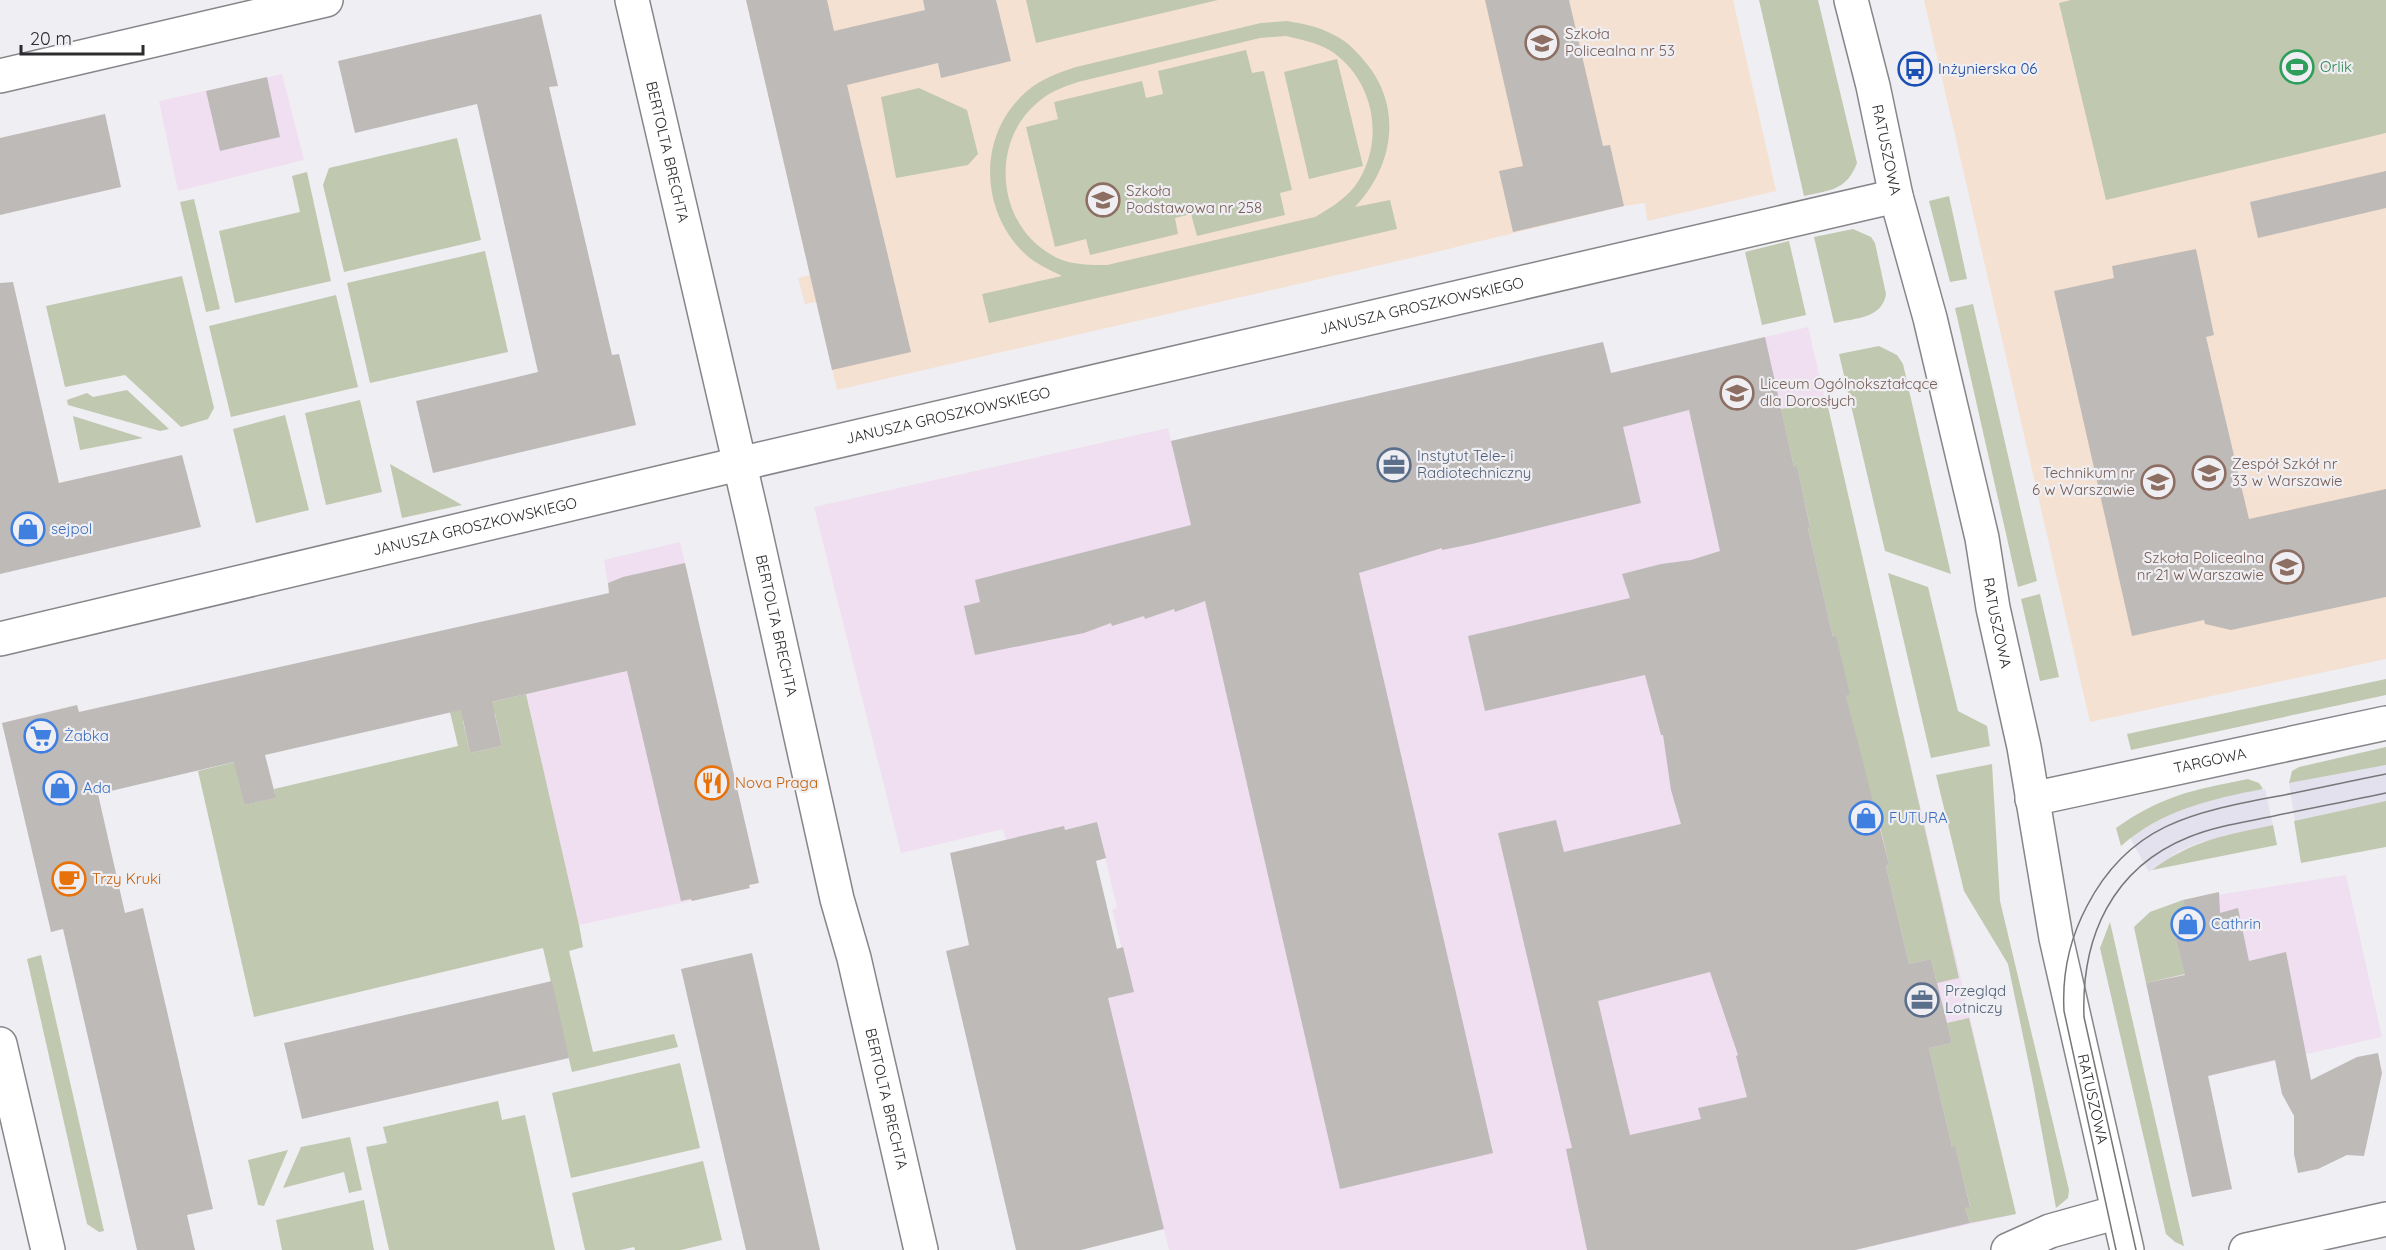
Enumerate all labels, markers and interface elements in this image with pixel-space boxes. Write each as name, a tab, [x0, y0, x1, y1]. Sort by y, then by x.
scale bar	[21, 18, 142, 56]
place label: Szkoła Policealna nr 53	[1565, 24, 1675, 60]
school or university icon: Szkoła Policealna nr 53	[1524, 25, 1560, 61]
text: 20 m	[30, 27, 72, 50]
sports icon: Orlik	[2279, 49, 2315, 85]
bus stop icon: Inżynierska 06	[1897, 51, 1933, 87]
place label: Orlik	[2320, 57, 2352, 76]
place label: Inżynierska 06	[1938, 59, 2037, 78]
street label: BERTOLTA BRECHTA	[642, 79, 693, 225]
street label: RATUSZOWA	[1868, 103, 1906, 197]
place label: Szkoła Podstawowa nr 258	[1126, 181, 1262, 217]
school or university icon: Szkoła Podstawowa nr 258	[1085, 182, 1121, 218]
street label: JANUSZA GROSZKOWSKIEGO	[1317, 273, 1526, 338]
place label: Liceum Ogólnokształcące dla Dorosłych	[1760, 374, 1938, 410]
school or university icon: Liceum Ogólnokształcące dla Dorosłych	[1719, 375, 1755, 411]
street label: JANUSZA GROSZKOWSKIEGO	[844, 382, 1052, 448]
place label: Instytut Tele- i Radiotechniczny	[1417, 446, 1531, 482]
office icon: Instytut Tele- i Radiotechniczny	[1376, 447, 1412, 483]
place label: Zespół Szkół nr 33 w Warszawie	[2232, 454, 2343, 490]
school or university icon: Zespół Szkół nr 33 w Warszawie	[2191, 455, 2227, 491]
place label: Technikum nr 6 w Warszawie	[2032, 463, 2135, 499]
school or university icon: Technikum nr 6 w Warszawie	[2140, 464, 2176, 500]
street label: JANUSZA GROSZKOWSKIEGO	[371, 493, 579, 559]
shop icon: sejpol	[10, 511, 46, 547]
place label: sejpol	[51, 519, 92, 538]
place label: Szkoła Policealna nr 21 w Warszawie	[2137, 548, 2264, 584]
school or university icon: Szkoła Policealna nr 21 w Warszawie	[2269, 549, 2305, 585]
street label: BERTOLTA BRECHTA	[752, 553, 802, 698]
street label: RATUSZOWA	[1979, 576, 2016, 670]
supermarket icon: Żabka	[23, 718, 59, 754]
place label: Żabka	[64, 726, 109, 745]
street label: TARGOWA	[2172, 743, 2248, 777]
restaurant icon: Nova Praga	[694, 765, 730, 801]
shop icon: Ada	[42, 770, 78, 806]
place label: Nova Praga	[735, 773, 818, 792]
place label: Ada	[83, 778, 111, 797]
shop icon: FUTURA	[1848, 800, 1884, 836]
place label: FUTURA	[1889, 808, 1948, 827]
cafe icon: Trzy Kruki	[51, 861, 87, 897]
place label: Trzy Kruki	[92, 869, 161, 888]
shop icon: Cathrin	[2170, 906, 2206, 942]
place label: Cathrin	[2211, 914, 2261, 933]
place label: Przegląd Lotniczy	[1945, 981, 2006, 1017]
office icon: Przegląd Lotniczy	[1904, 982, 1940, 1018]
street label: BERTOLTA BRECHTA	[861, 1026, 912, 1172]
street label: RATUSZOWA	[2074, 1052, 2113, 1146]

